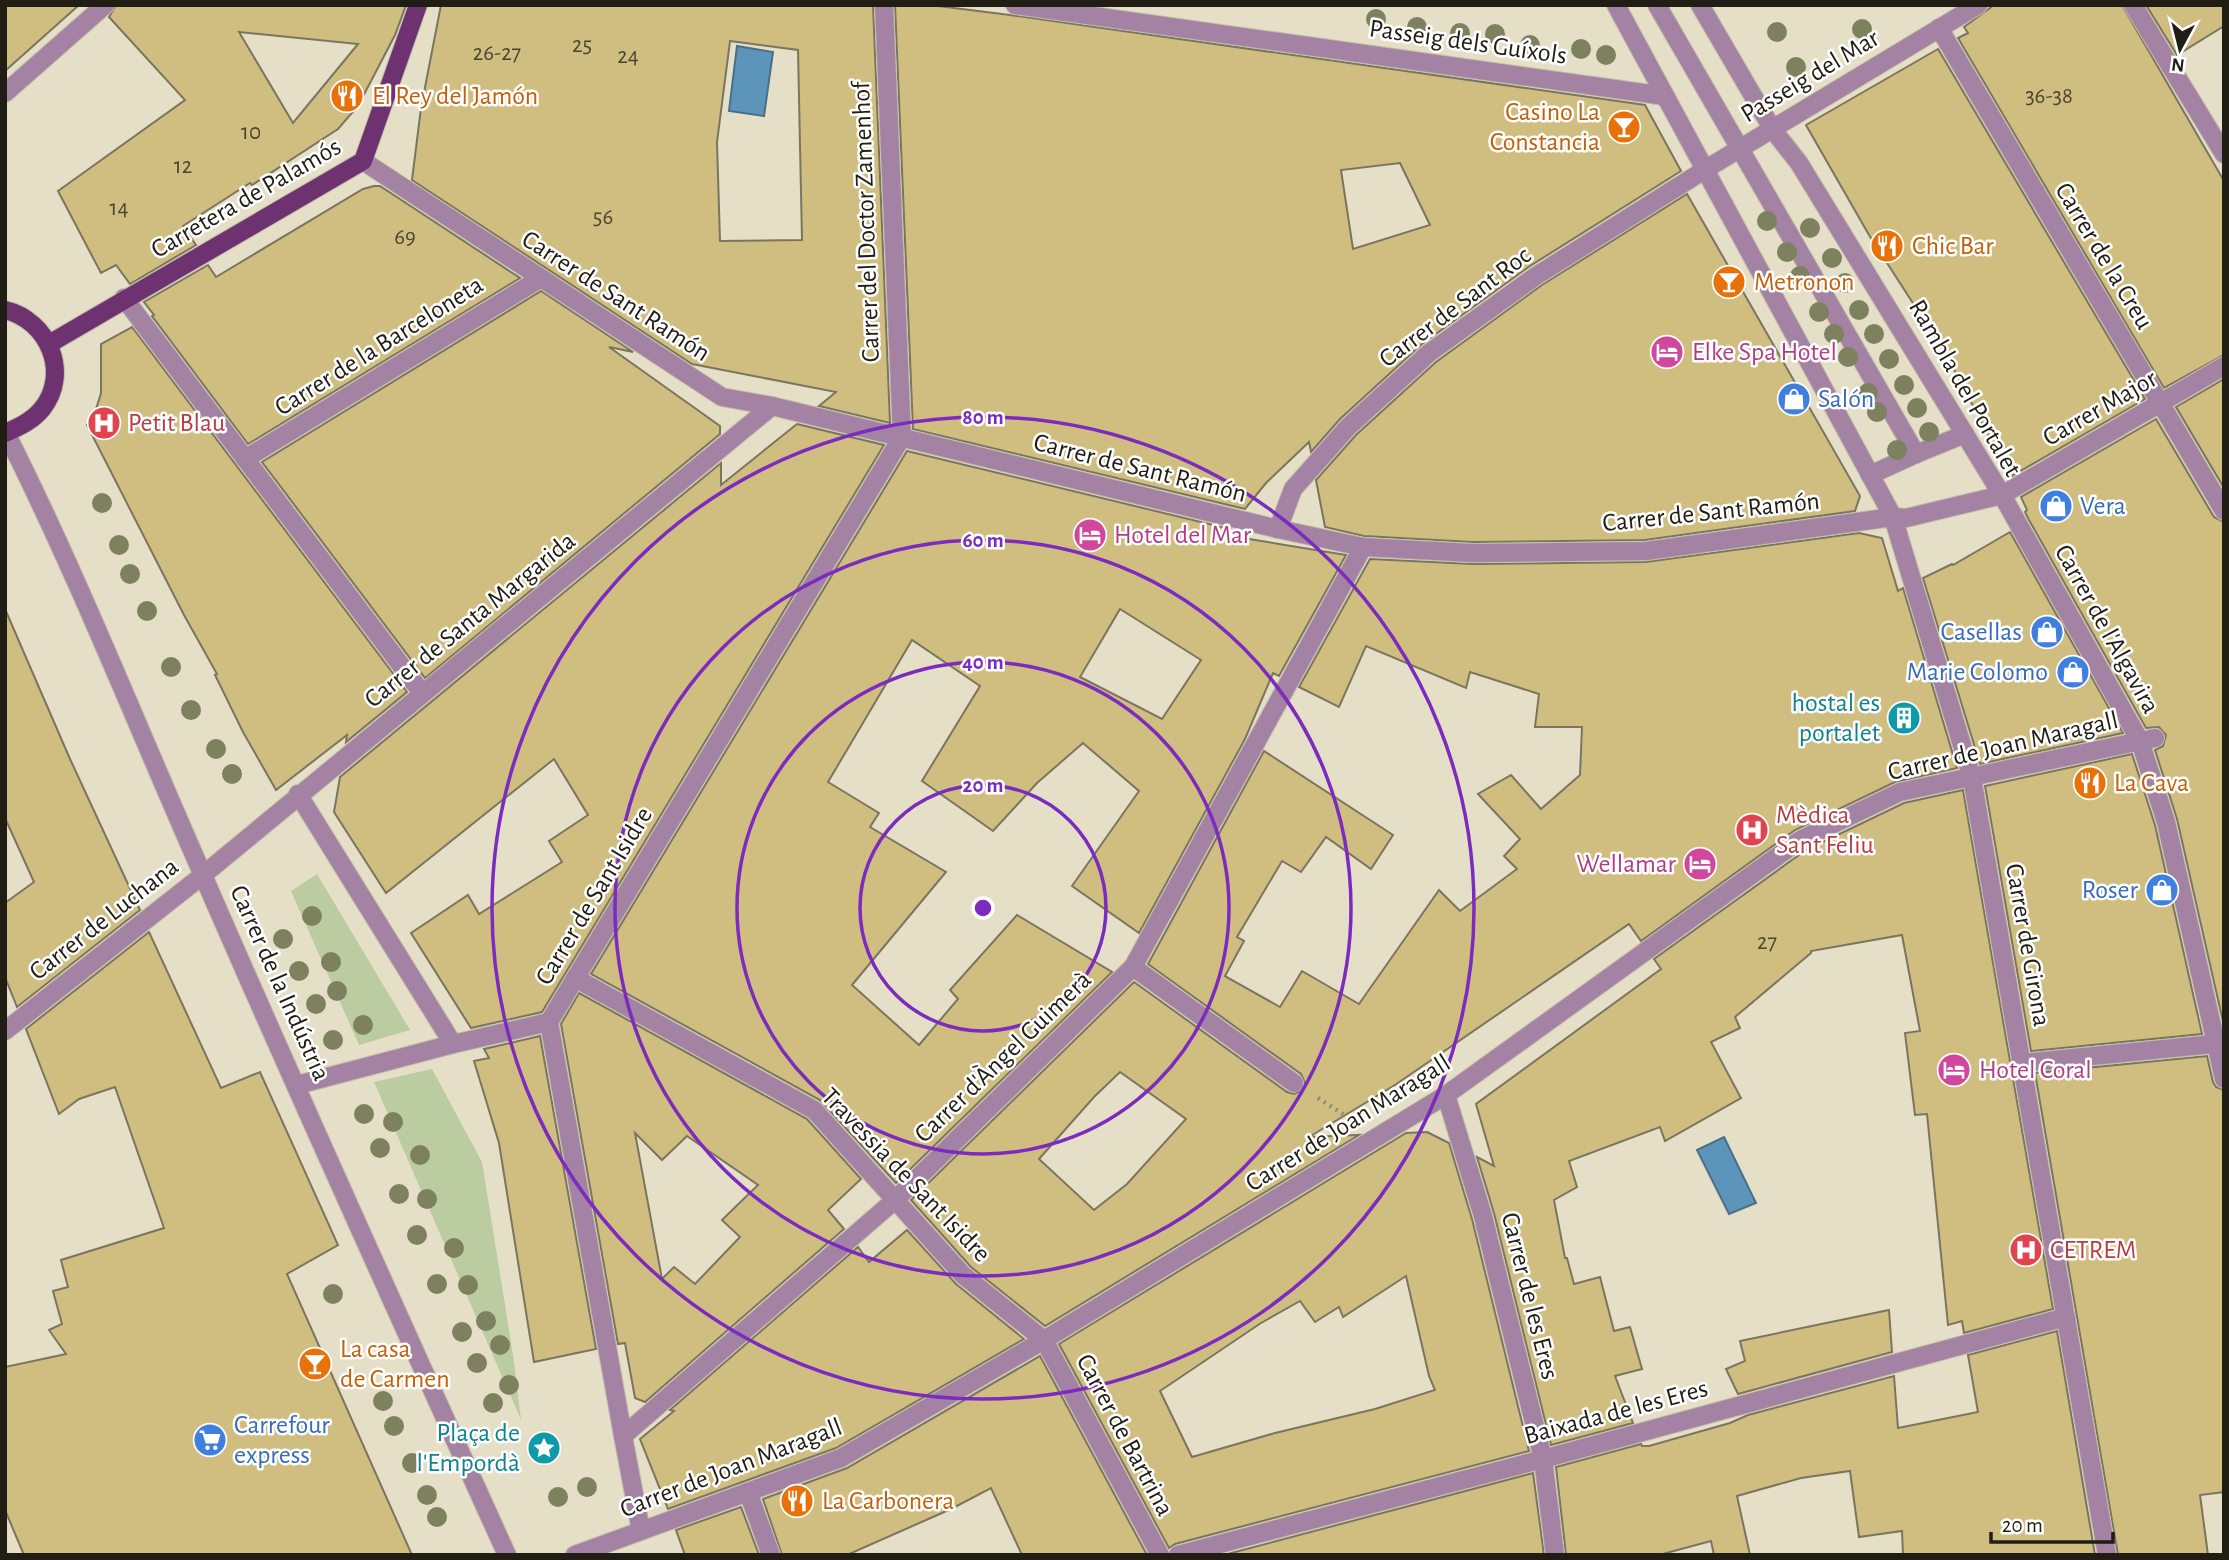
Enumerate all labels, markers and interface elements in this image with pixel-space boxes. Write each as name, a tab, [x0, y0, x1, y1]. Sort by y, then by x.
north arrow	[2145, 14, 2215, 84]
street label: Passeig dels Guíxols	[1367, 15, 1569, 69]
street label: Passeig del Mar	[1736, 24, 1884, 127]
house number: 25	[572, 34, 592, 57]
house number: 26-27	[473, 42, 521, 65]
house number: 24	[617, 45, 639, 68]
text: N	[2170, 54, 2186, 75]
restaurant icon: El Rey del Jamón	[328, 77, 366, 115]
street label: Carrer del Doctor Zamenhof	[848, 79, 884, 363]
place label: El Rey del Jamón	[372, 83, 538, 109]
house number: 36-38	[2025, 85, 2073, 108]
place label: Casino La Constancia	[1490, 99, 1600, 155]
bar icon: Casino La Constancia	[1605, 108, 1643, 146]
house number: 10	[241, 121, 261, 144]
street label: Carretera de Palamós	[147, 133, 345, 263]
house number: 12	[174, 155, 192, 178]
street label: Carrer de la Creu	[2050, 178, 2158, 334]
house number: 14	[110, 197, 128, 220]
house number: 56	[593, 206, 613, 229]
house number: 69	[394, 226, 416, 249]
street label: Carrer de Sant Ramón	[517, 226, 715, 366]
restaurant icon: Chic Bar	[1868, 227, 1906, 265]
place label: Chic Bar	[1912, 233, 1994, 259]
street label: Carrer de Sant Roc	[1374, 242, 1536, 372]
bar icon: Metronon	[1710, 263, 1748, 301]
place label: Metronon	[1754, 269, 1855, 295]
street label: Carrer de la Barceloneta	[270, 271, 488, 421]
street label: Rambla del Portalet	[1904, 295, 2026, 481]
hotel icon: Elke Spa Hotel	[1648, 333, 1686, 371]
place label: Elke Spa Hotel	[1692, 339, 1837, 365]
street label: Carrer Major	[2039, 365, 2162, 451]
shop icon: Salón	[1775, 380, 1813, 418]
place label: Salón	[1818, 386, 1874, 412]
hospital icon: Petit Blau	[85, 404, 123, 442]
text: 80 m	[962, 407, 1004, 428]
place label: Petit Blau	[128, 410, 225, 436]
street label: Carrer de Sant Ramón	[1031, 429, 1249, 507]
shop icon: Vera	[2037, 487, 2075, 525]
street label: Carrer de Sant Ramón	[1601, 488, 1821, 536]
place label: Vera	[2080, 493, 2126, 519]
hotel icon: Hotel del Mar	[1071, 516, 1109, 554]
place label: Hotel del Mar	[1114, 522, 1252, 548]
street label: Carrer de Santa Margarida	[360, 527, 580, 713]
text: 60 m	[962, 530, 1004, 551]
street label: Carrer de l'Algavira	[2050, 540, 2164, 718]
shop icon: Casellas	[2028, 613, 2066, 651]
place label: Casellas	[1940, 619, 2022, 645]
text: 40 m	[962, 652, 1004, 673]
shop icon: Marie Colomo	[2054, 653, 2092, 691]
place label: Marie Colomo	[1907, 659, 2048, 685]
place label: hostal es portalet	[1791, 690, 1880, 746]
building icon: hostal es portalet	[1885, 699, 1923, 737]
street label: Carrer de Joan Maragall	[1885, 707, 2121, 785]
restaurant icon: La Cava	[2071, 764, 2109, 802]
place label: La Cava	[2114, 770, 2189, 796]
text: 20 m	[963, 775, 1003, 796]
place label: Mèdica Sant Feliu	[1776, 802, 1874, 858]
street label: Carrer de Sant Isidre	[531, 803, 657, 989]
hospital icon: Mèdica Sant Feliu	[1733, 811, 1771, 849]
hotel icon: Wellamar	[1681, 845, 1719, 883]
place label: Wellamar	[1576, 851, 1677, 877]
street label: Carrer de Luchana	[25, 853, 183, 985]
street label: Carrer de Girona	[2001, 862, 2055, 1028]
shop icon: Roser	[2143, 871, 2181, 909]
place label: Roser	[2082, 877, 2139, 903]
street label: Carrer de la Indústria	[225, 881, 335, 1085]
centre of rings	[971, 896, 995, 920]
house number: 27	[1757, 931, 1777, 954]
street label: Carrer d'Àngel Guimerà	[908, 965, 1096, 1148]
street label: Carrer de Joan Maragall	[1241, 1050, 1455, 1196]
hotel icon: Hotel Coral	[1935, 1051, 1973, 1089]
place label: Hotel Coral	[1979, 1057, 2092, 1083]
street label: Travessia de Sant Isidre	[816, 1083, 996, 1267]
street label: Carrer de les Eres	[1497, 1210, 1563, 1382]
hospital icon: CETREM	[2007, 1231, 2045, 1269]
place label: CETREM	[2050, 1237, 2136, 1263]
place label: La casa de Carmen	[340, 1336, 450, 1392]
bar icon: La casa de Carmen	[296, 1345, 334, 1383]
street label: Carrer de Bartrina	[1072, 1350, 1178, 1520]
street label: Baixada de les Eres	[1521, 1375, 1711, 1449]
place label: Carrefour express	[234, 1412, 330, 1468]
street label: Carrer de Joan Maragall	[616, 1414, 846, 1522]
place label: Plaça de l'Empordà	[417, 1420, 520, 1476]
supermarket icon: Carrefour express	[191, 1421, 229, 1459]
place icon: Plaça de l'Empordà	[525, 1429, 563, 1467]
restaurant icon: La Carbonera	[778, 1482, 816, 1520]
place label: La Carbonera	[822, 1488, 954, 1514]
scale bar	[1991, 1500, 2114, 1544]
text: 20 m	[2002, 1515, 2043, 1536]

